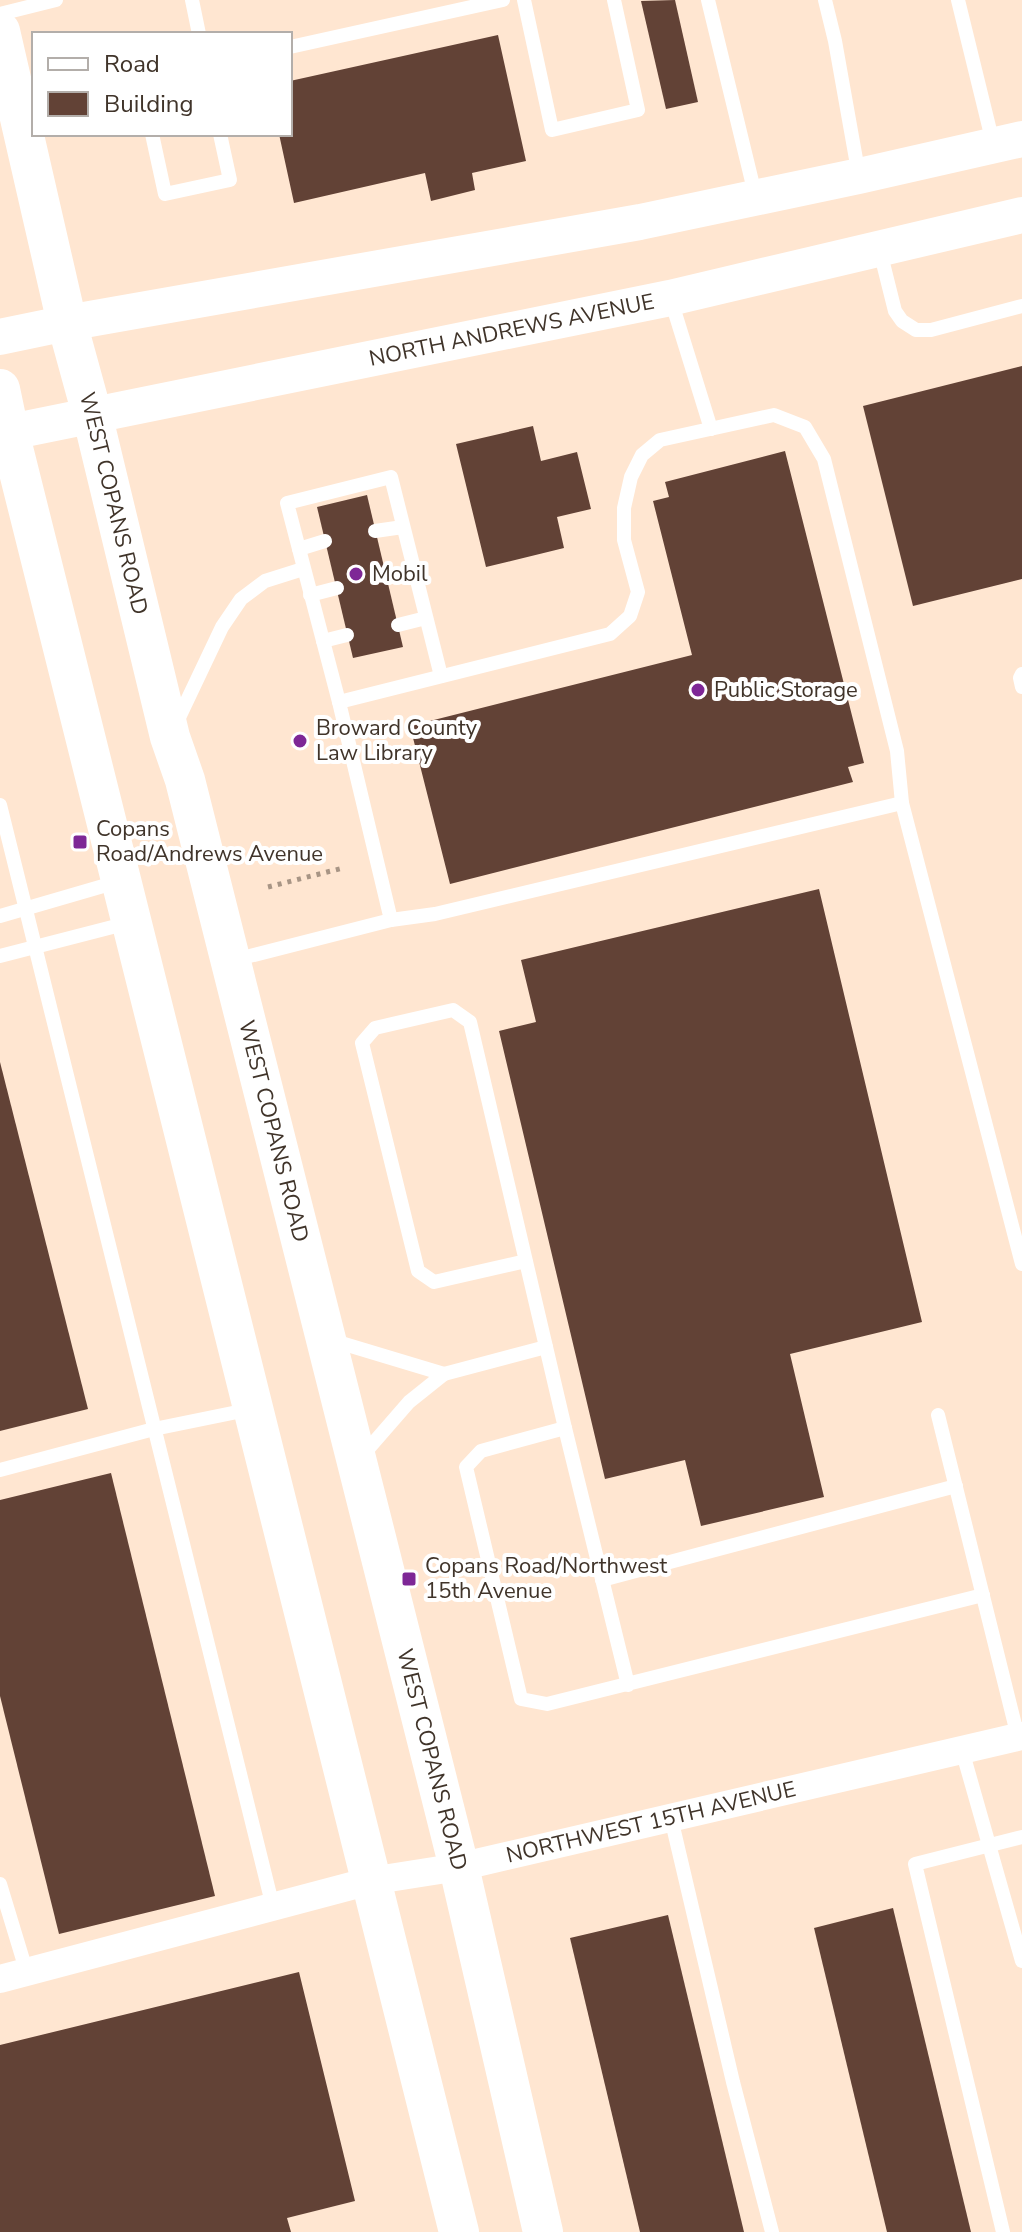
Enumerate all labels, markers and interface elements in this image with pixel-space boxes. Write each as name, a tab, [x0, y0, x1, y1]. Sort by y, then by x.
legend	[32, 32, 292, 136]
text: Road	[104, 48, 160, 80]
text: Building	[104, 88, 194, 120]
street label: NORTH ANDREWS AVENUE	[366, 287, 657, 374]
street label: WEST COPANS ROAD	[72, 389, 155, 618]
place label: Mobil	[372, 559, 428, 589]
marker: Mobil	[347, 565, 365, 583]
place label: Public Storage	[714, 675, 858, 705]
marker: Public Storage	[689, 681, 707, 699]
place label: Broward County Law Library	[316, 713, 478, 768]
marker: Broward County Law Library	[291, 732, 309, 750]
place label: Copans Road/Andrews Avenue	[96, 814, 323, 869]
marker: Copans Road/Andrews Avenue	[71, 833, 89, 851]
street label: WEST COPANS ROAD	[231, 1017, 316, 1245]
place label: Copans Road/Northwest 15th Avenue	[425, 1551, 667, 1606]
marker: Copans Road/Northwest 15th Avenue	[400, 1570, 418, 1588]
street label: WEST COPANS ROAD	[390, 1646, 474, 1874]
street label: NORTHWEST 15TH AVENUE	[503, 1774, 799, 1871]

